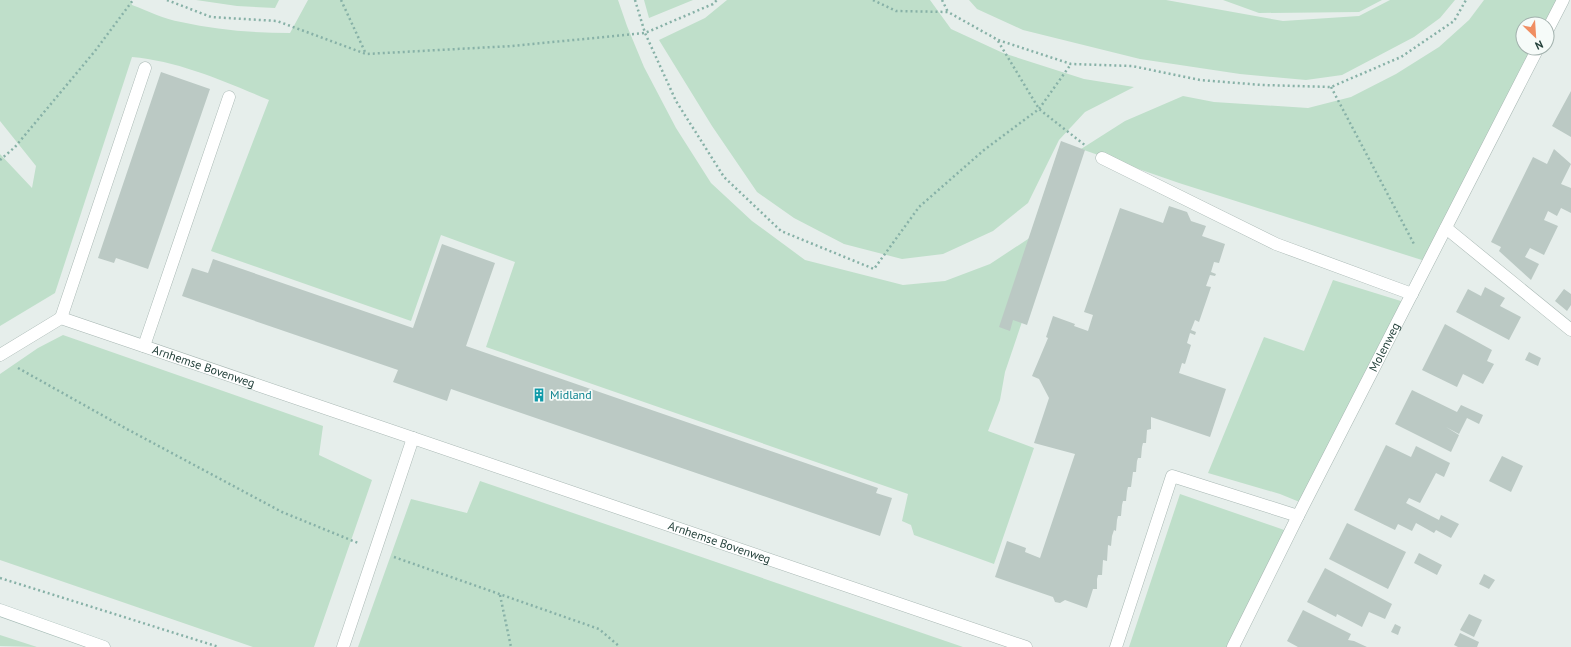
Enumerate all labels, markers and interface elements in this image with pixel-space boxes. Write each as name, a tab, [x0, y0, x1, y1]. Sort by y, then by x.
north arrow	[1515, 16, 1555, 56]
text: N	[1533, 37, 1545, 53]
street label: Molenweg	[1365, 320, 1403, 374]
street label: Arnhemse Bovenweg	[151, 342, 257, 391]
building icon: Midland	[531, 387, 547, 403]
place label: Midland	[550, 387, 592, 402]
street label: Arnhemse Bovenweg	[666, 518, 773, 566]

